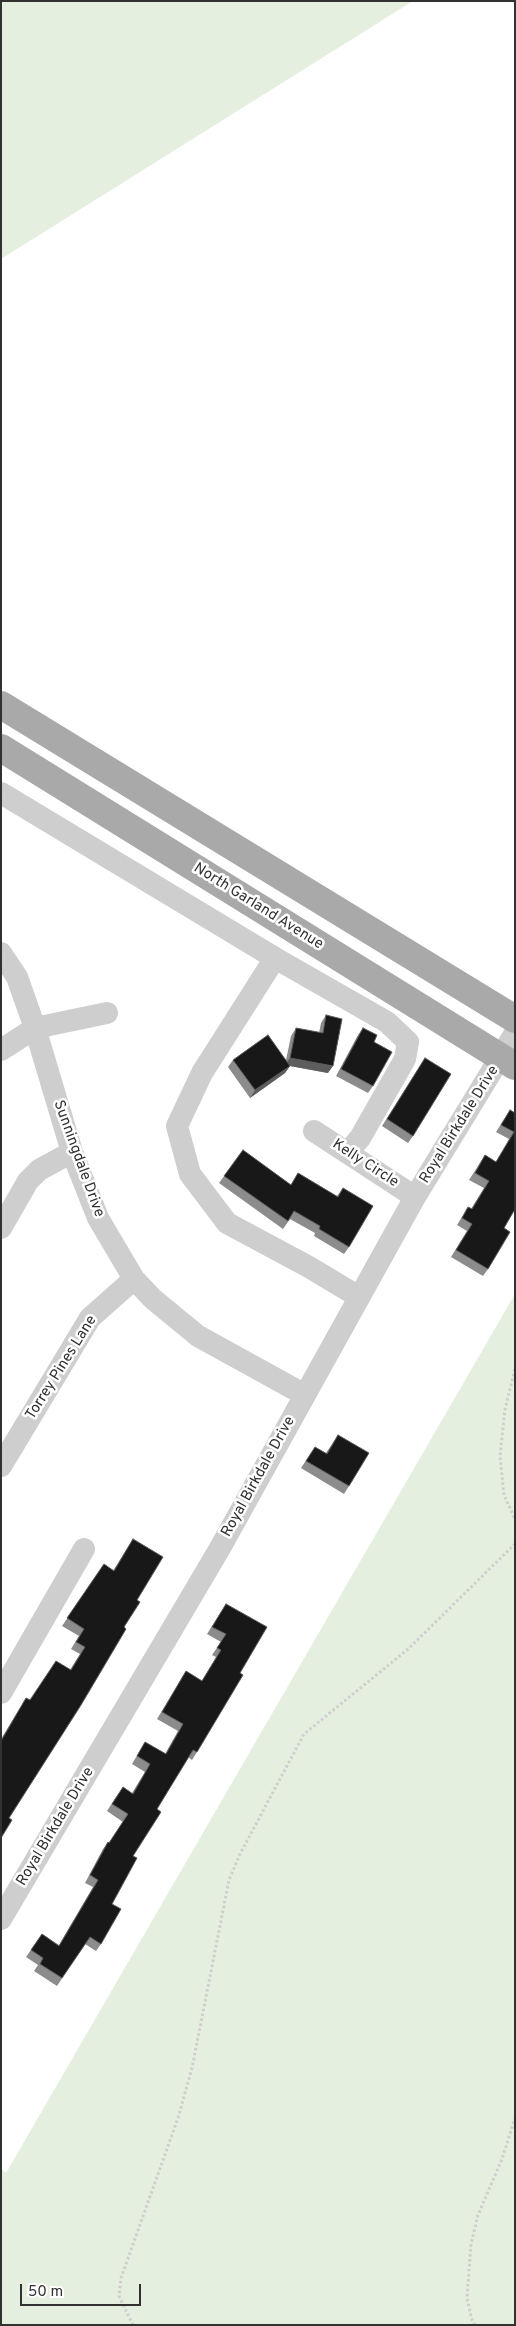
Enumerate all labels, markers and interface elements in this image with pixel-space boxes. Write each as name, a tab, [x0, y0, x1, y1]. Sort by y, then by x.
street label: North Garland Avenue	[190, 860, 326, 954]
street label: Royal Birkdale Drive	[417, 1063, 503, 1187]
street label: Sunningdale Drive	[49, 1098, 107, 1220]
street label: Kelly Circle	[328, 1136, 402, 1192]
street label: Torrey Pines Lane	[23, 1312, 101, 1424]
street label: Royal Birkdale Drive	[218, 1414, 300, 1540]
street label: Royal Birkdale Drive	[13, 1764, 99, 1890]
scale bar	[22, 2274, 144, 2306]
text: 50 m	[28, 2283, 63, 2302]

